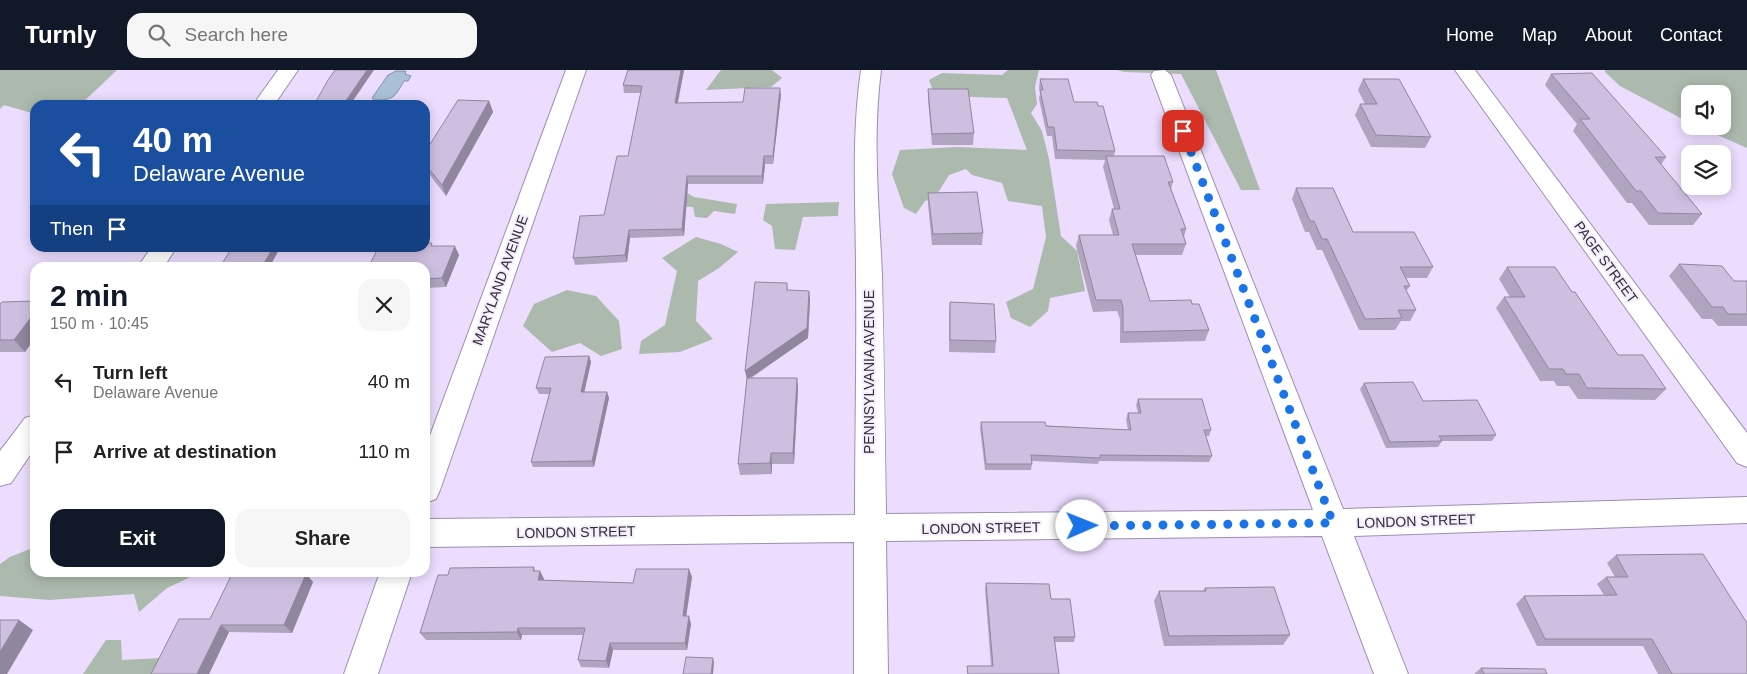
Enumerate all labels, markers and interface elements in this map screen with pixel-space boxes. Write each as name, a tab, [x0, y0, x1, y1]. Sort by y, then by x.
search box	[127, 13, 477, 58]
text: Turnly	[25, 21, 97, 48]
icon: search	[145, 21, 173, 49]
text: Search here	[185, 24, 288, 45]
text: Home	[1446, 25, 1494, 45]
text: Map	[1522, 25, 1557, 45]
text: About	[1585, 25, 1632, 45]
text: Contact	[1660, 25, 1722, 45]
map controls	[1681, 85, 1731, 195]
button: sound	[1681, 85, 1731, 135]
pin	[1162, 110, 1204, 152]
icon: arrive	[1169, 117, 1197, 145]
icon: left	[50, 120, 115, 185]
text: 40 m	[133, 120, 213, 159]
button: layers	[1681, 145, 1731, 195]
text: Delaware Avenue	[133, 161, 305, 186]
street label: MARYLAND AVENUE	[469, 213, 531, 347]
icon: arrive	[103, 215, 131, 243]
text: Then	[50, 218, 93, 239]
street label: PAGE STREET	[1571, 218, 1641, 306]
text: 2 min	[50, 279, 128, 312]
button: close	[358, 279, 410, 331]
street label: PENNSYLVANIA AVENUE	[861, 290, 877, 454]
text: 150 m · 10:45	[50, 315, 149, 332]
text: Turn left	[93, 362, 168, 383]
icon: left	[50, 368, 78, 396]
text: 40 m	[368, 371, 410, 392]
text: Delaware Avenue	[93, 384, 218, 401]
icon: arrive	[50, 438, 78, 466]
text: Arrive at destination	[93, 441, 277, 462]
text: 110 m	[359, 441, 410, 462]
position arrow	[1055, 499, 1107, 551]
button: Exit	[50, 509, 225, 567]
button: Share	[235, 509, 410, 567]
street label: LONDON STREET	[1356, 511, 1476, 531]
street label: LONDON STREET	[921, 519, 1041, 537]
street label: LONDON STREET	[516, 523, 636, 541]

